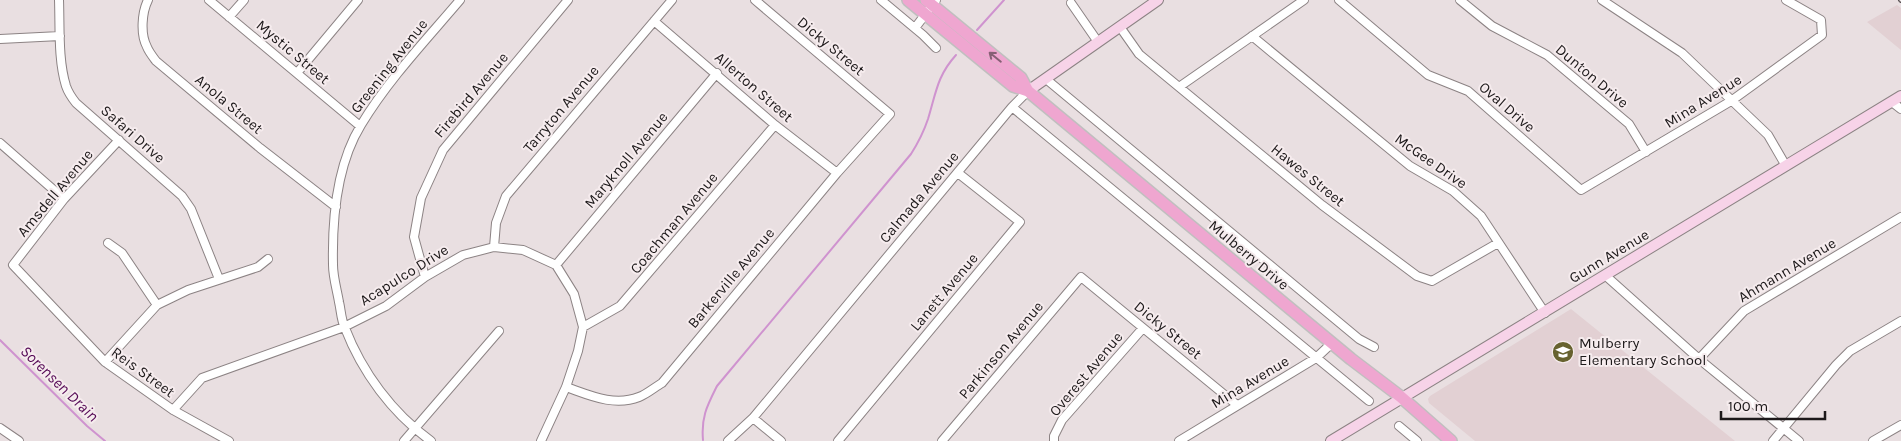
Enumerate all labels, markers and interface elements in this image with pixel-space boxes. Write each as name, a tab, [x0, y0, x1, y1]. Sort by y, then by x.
street label: Dicky Street	[794, 13, 868, 79]
street label: Greening Avenue	[347, 15, 431, 117]
street label: Mystic Street	[253, 16, 334, 88]
street label: Dunton Drive	[1552, 40, 1632, 112]
street label: Allerton Street	[711, 48, 797, 126]
street label: Firebird Avenue	[430, 49, 512, 141]
one-way arrow	[989, 51, 1002, 62]
street label: Tarryton Avenue	[519, 62, 603, 156]
street label: Anola Street	[191, 70, 267, 138]
street label: Mina Avenue	[1661, 70, 1745, 132]
street label: Oval Drive	[1475, 78, 1539, 136]
street label: Safari Drive	[97, 101, 169, 167]
street label: Maryknoll Avenue	[580, 108, 672, 212]
street label: McGee Drive	[1391, 130, 1471, 192]
street label: Hawes Street	[1268, 140, 1349, 210]
street label: Amsdell Avenue	[13, 146, 97, 240]
street label: Calmada Avenue	[875, 148, 963, 246]
street label: Coachman Avenue	[626, 169, 722, 277]
street label: Mulberry Drive	[1205, 216, 1293, 294]
street label: Barkerville Avenue	[684, 224, 778, 332]
street label: Gunn Avenue	[1566, 225, 1652, 287]
street label: Ahmann Avenue	[1735, 234, 1839, 306]
street label: Acapulco Drive	[356, 241, 452, 309]
street label: Lanett Avenue	[906, 249, 982, 335]
street label: Parkinson Avenue	[955, 297, 1047, 403]
street label: Dicky Street	[1130, 297, 1206, 363]
street label: Overest Avenue	[1046, 328, 1126, 420]
place label: Mulberry Elementary School	[1579, 334, 1706, 369]
school or university icon: Mulberry Elementary School	[1551, 340, 1575, 364]
water label: Sorensen Drain	[17, 341, 103, 425]
street label: Reis Street	[108, 343, 179, 401]
street label: Mina Avenue	[1208, 352, 1292, 412]
scale bar	[1721, 388, 1825, 420]
text: 100 m	[1728, 397, 1768, 415]

